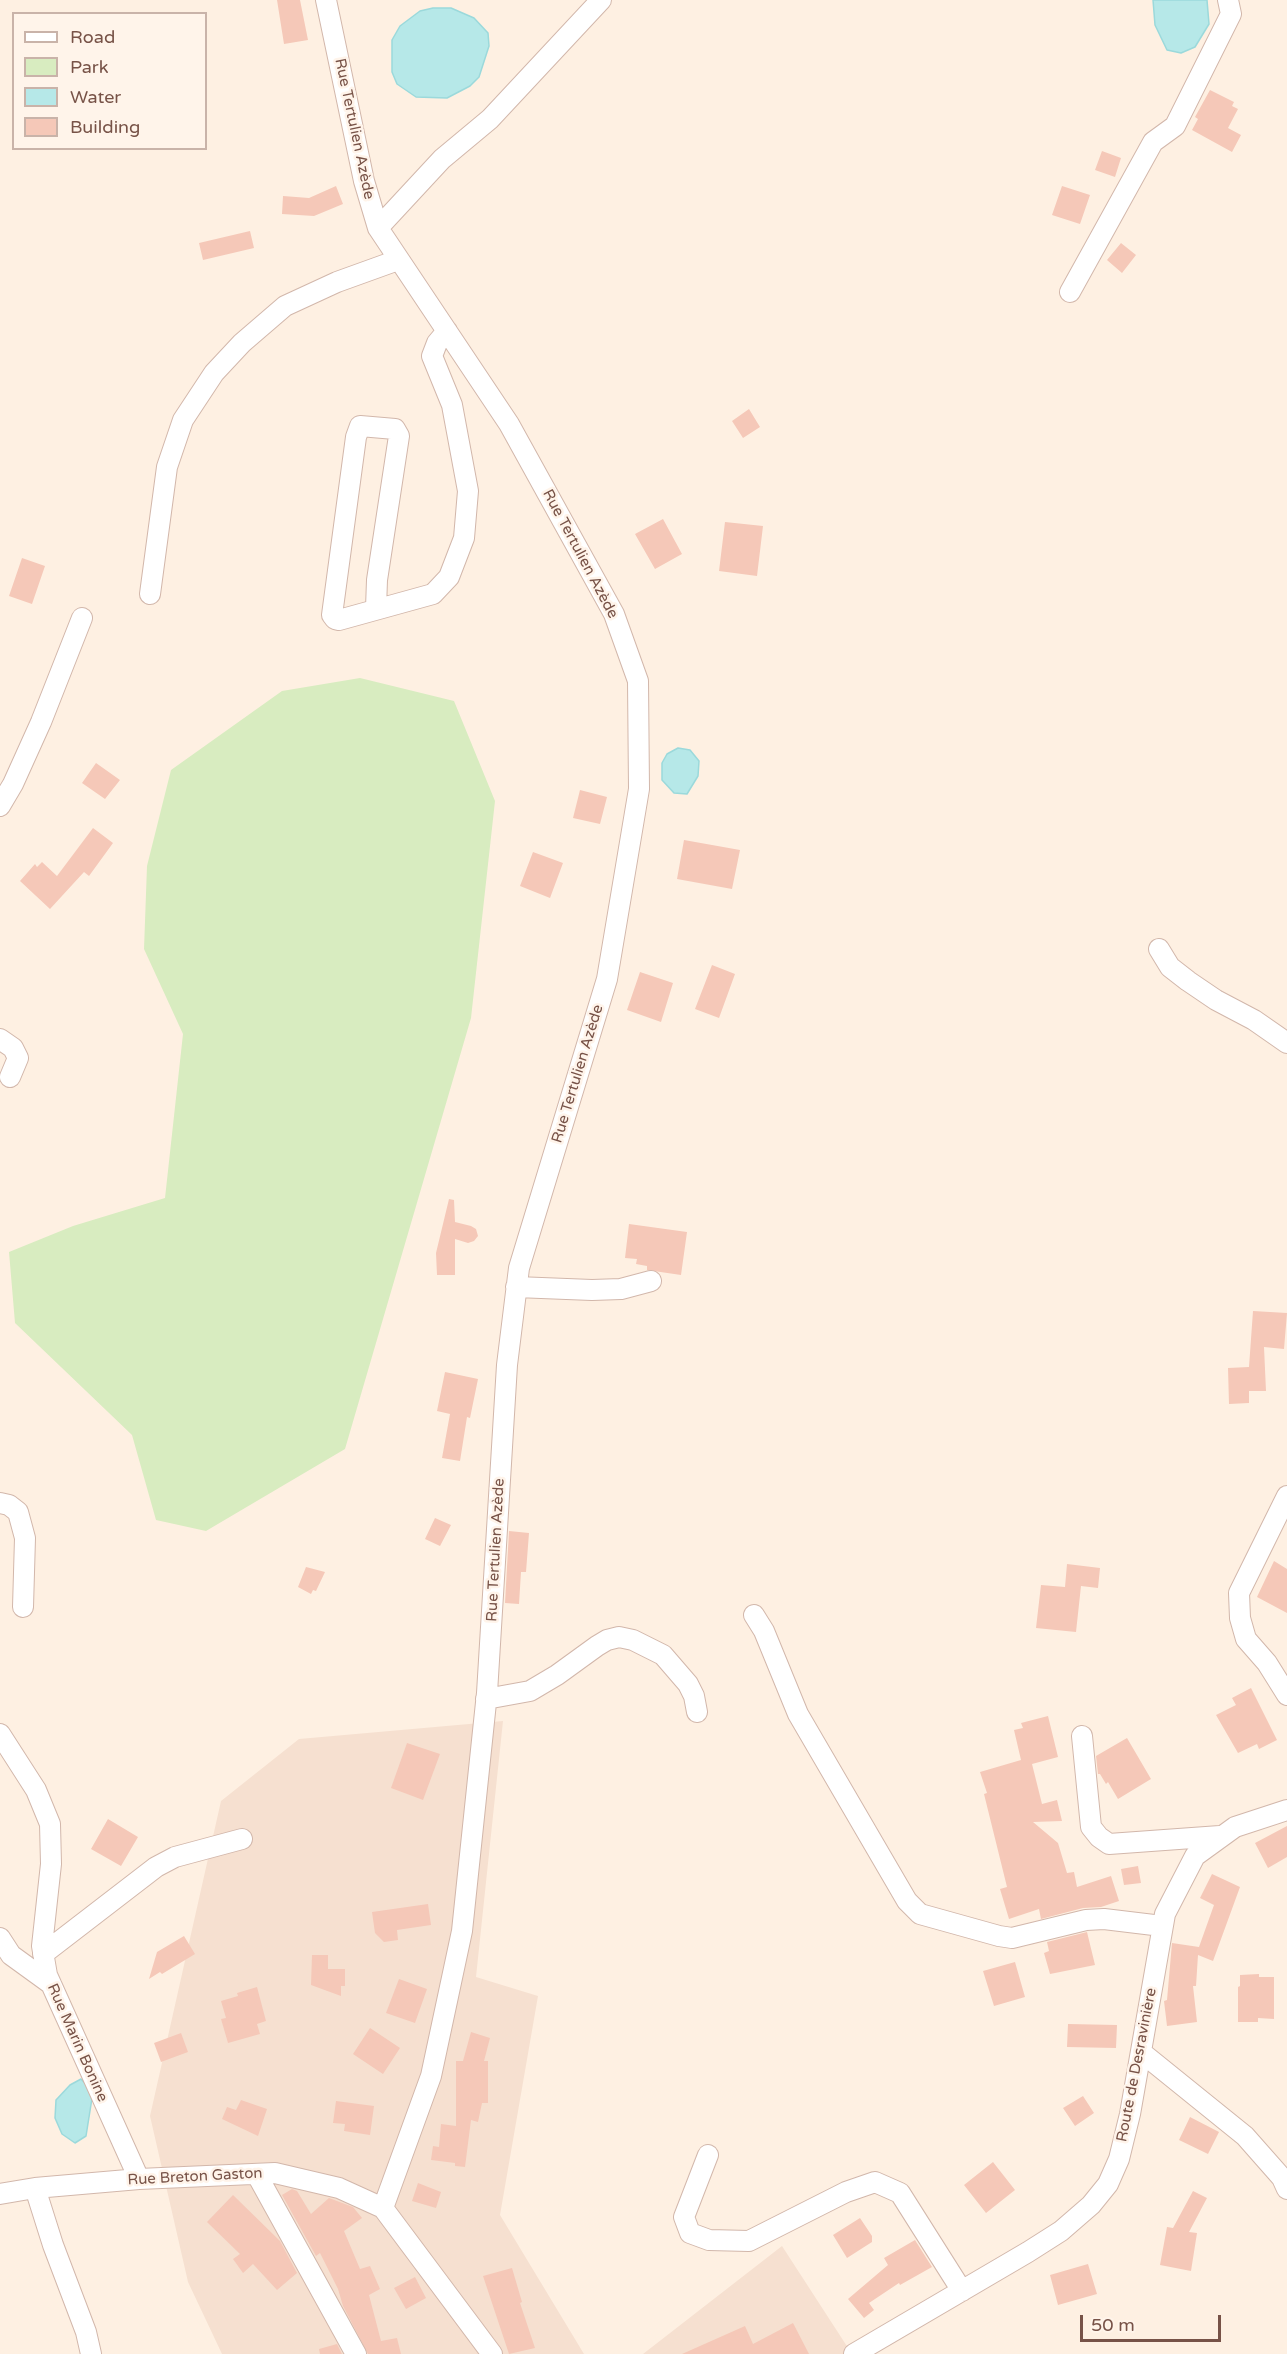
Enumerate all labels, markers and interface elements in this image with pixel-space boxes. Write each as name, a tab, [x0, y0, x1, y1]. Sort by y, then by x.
legend	[12, 12, 207, 150]
text: Road	[70, 26, 115, 48]
text: Park	[70, 56, 108, 78]
street label: Rue Tertulien Azède	[330, 57, 378, 201]
text: Water	[70, 86, 121, 108]
text: Building	[70, 116, 140, 138]
street label: Rue Tertulien Azède	[538, 486, 622, 622]
street label: Rue Tertulien Azède	[548, 1003, 608, 1145]
street label: Rue Tertulien Azède	[483, 1478, 509, 1622]
street label: Rue Marin Bonine	[43, 1981, 111, 2105]
street label: Route de Desravinière	[1113, 1986, 1161, 2144]
street label: Rue Breton Gaston	[127, 2164, 263, 2190]
scale bar	[1083, 2303, 1224, 2341]
text: 50 m	[1091, 2314, 1135, 2336]

